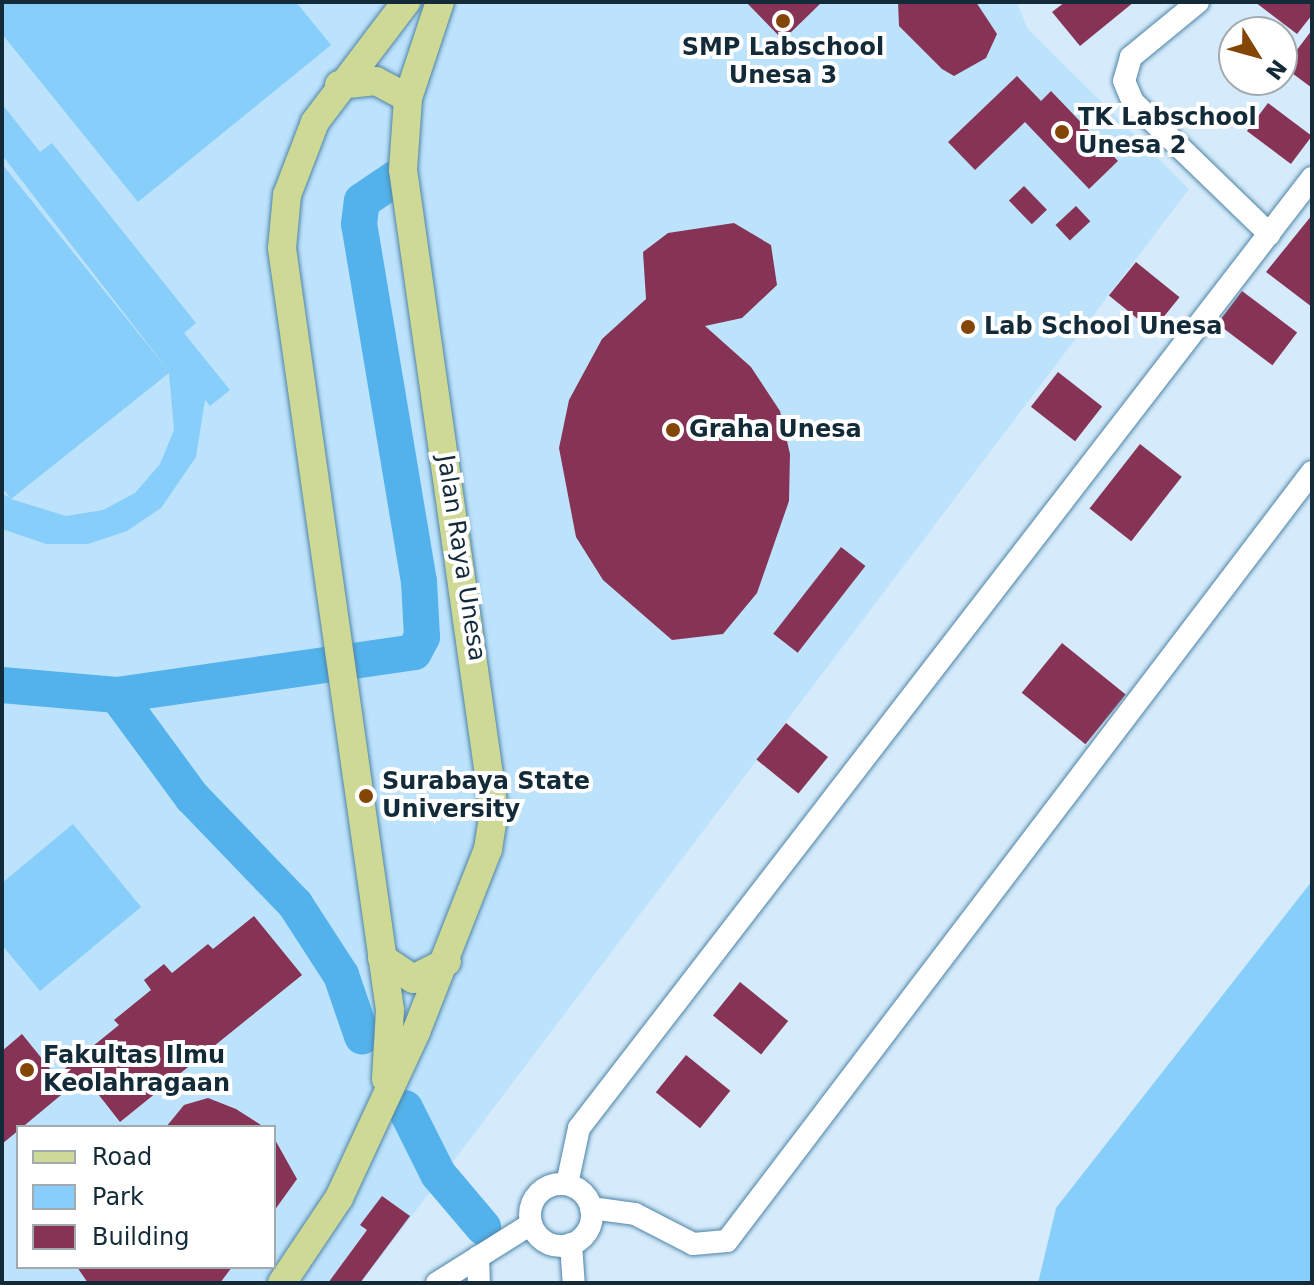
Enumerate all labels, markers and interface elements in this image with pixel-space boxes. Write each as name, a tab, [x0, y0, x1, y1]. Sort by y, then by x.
marker: SMP Labschool Unesa 3	[774, 12, 792, 30]
north arrow	[1218, 16, 1298, 96]
place label: SMP Labschool Unesa 3	[682, 34, 884, 90]
text: N	[1260, 55, 1292, 84]
place label: TK Labschool Unesa 2	[1078, 104, 1257, 160]
marker: TK Labschool Unesa 2	[1053, 123, 1071, 141]
place label: Lab School Unesa	[984, 313, 1223, 341]
marker: Lab School Unesa	[959, 318, 977, 336]
place label: Graha Unesa	[689, 416, 862, 444]
marker: Graha Unesa	[664, 421, 682, 439]
street label: Jalan Raya Unesa	[430, 453, 492, 663]
place label: Surabaya State University	[382, 768, 590, 824]
marker: Surabaya State University	[357, 787, 375, 805]
place label: Fakultas Ilmu Keolahragaan	[43, 1042, 230, 1098]
marker: Fakultas Ilmu Keolahragaan	[18, 1061, 36, 1079]
legend	[16, 1125, 276, 1269]
text: Road	[92, 1143, 152, 1171]
text: Park	[92, 1183, 144, 1211]
text: Building	[92, 1223, 189, 1251]

